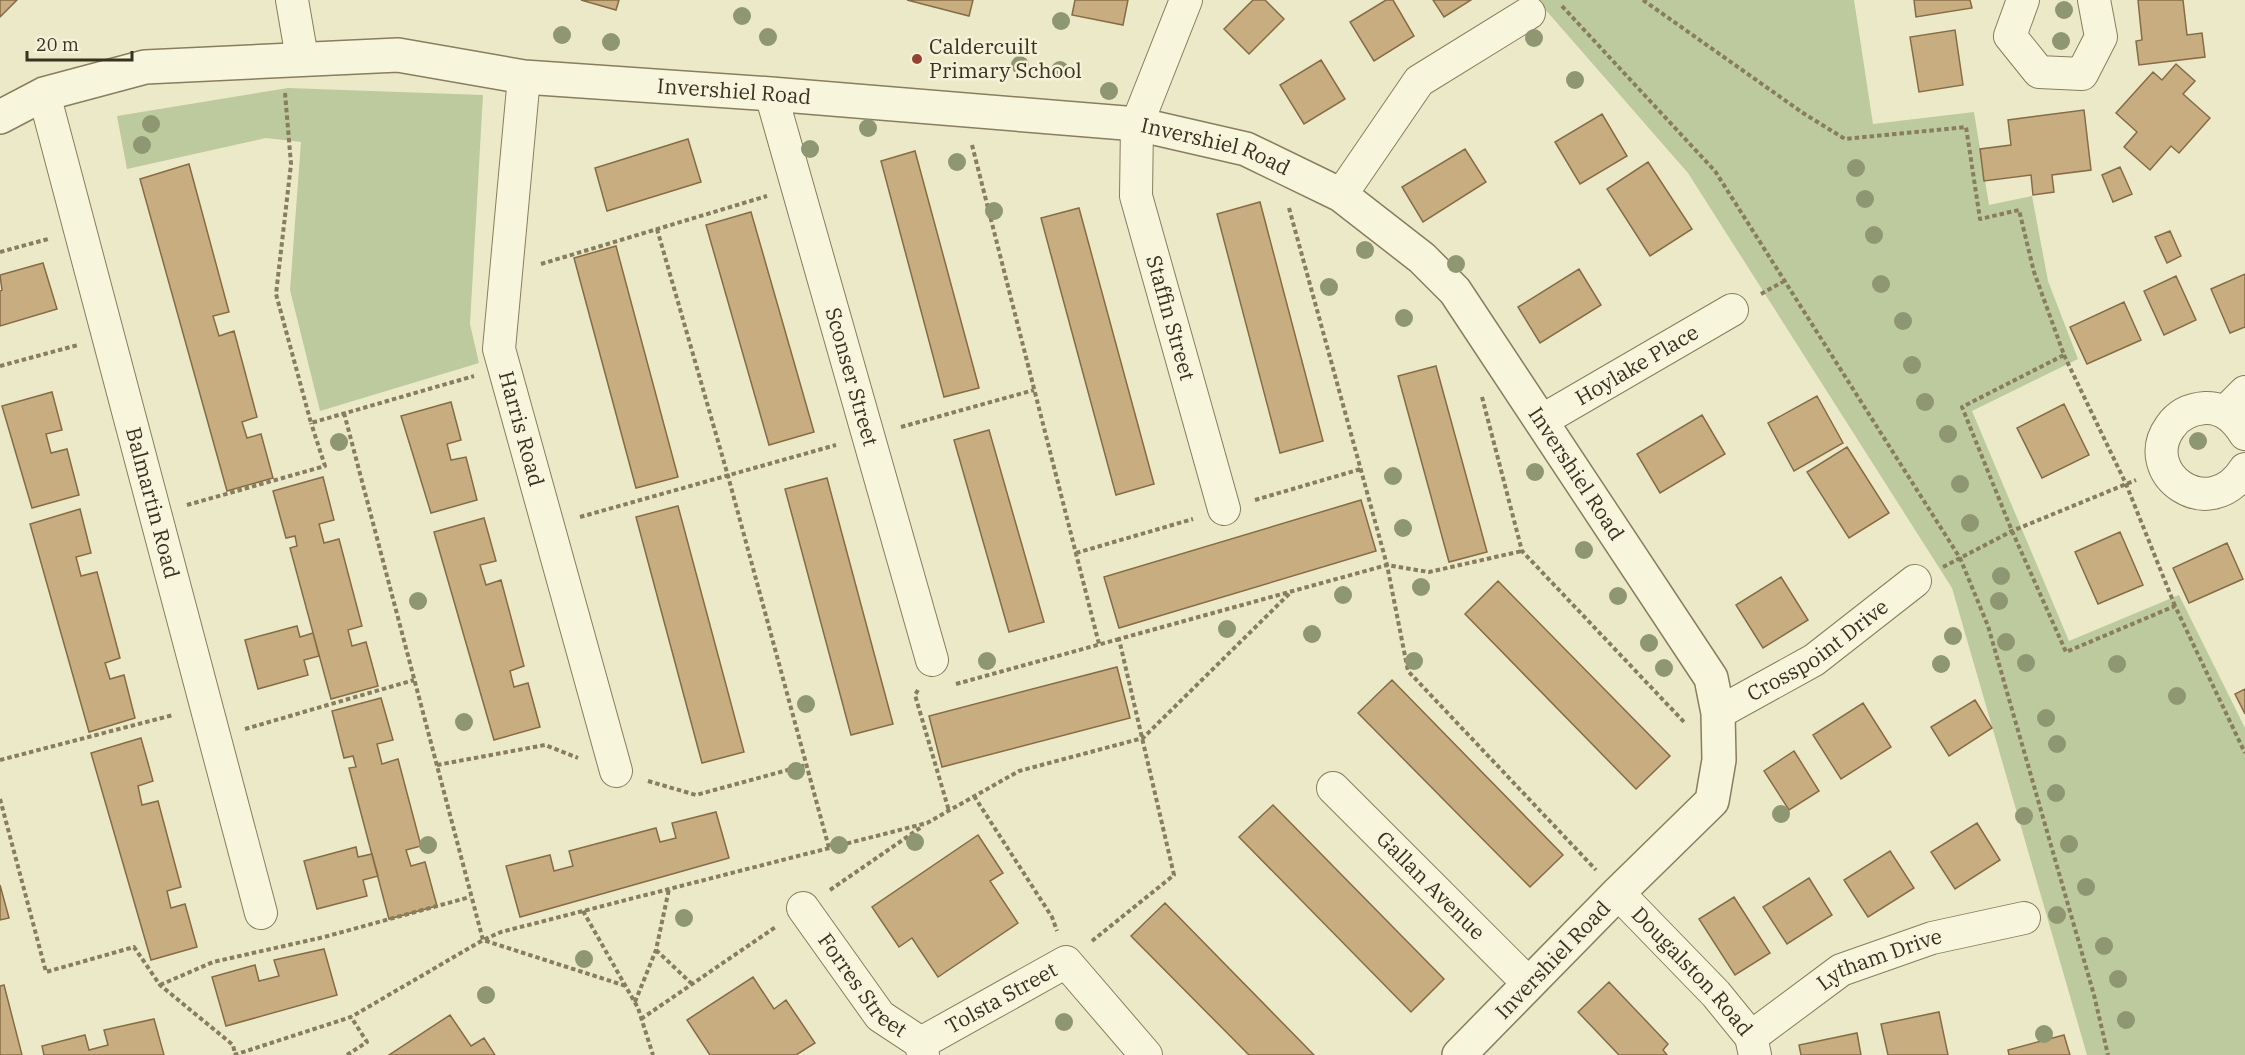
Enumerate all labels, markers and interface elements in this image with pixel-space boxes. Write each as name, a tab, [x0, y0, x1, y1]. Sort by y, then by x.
scale bar	[27, 24, 132, 62]
place label: Caldercuilt Primary School	[929, 32, 1082, 84]
text: 20 m	[36, 33, 79, 56]
marker: Caldercuilt Primary School	[910, 52, 924, 66]
street label: Invershiel Road	[656, 71, 813, 110]
street label: Invershiel Road	[1138, 110, 1295, 181]
street label: Staffin Street	[1140, 252, 1202, 384]
street label: Sconser Street	[819, 304, 885, 449]
street label: Hoylake Place	[1570, 318, 1703, 411]
street label: Harris Road	[493, 368, 551, 490]
street label: Invershiel Road	[1522, 401, 1631, 546]
street label: Balmartin Road	[120, 424, 187, 582]
street label: Crosspoint Drive	[1742, 592, 1894, 707]
street label: Gallan Avenue	[1371, 824, 1492, 945]
street label: Invershiel Road	[1489, 894, 1616, 1025]
street label: Dougalston Road	[1626, 900, 1760, 1042]
street label: Lytham Drive	[1811, 921, 1944, 996]
street label: Forres Street	[812, 927, 913, 1043]
street label: Tolsta Street	[940, 955, 1062, 1040]

